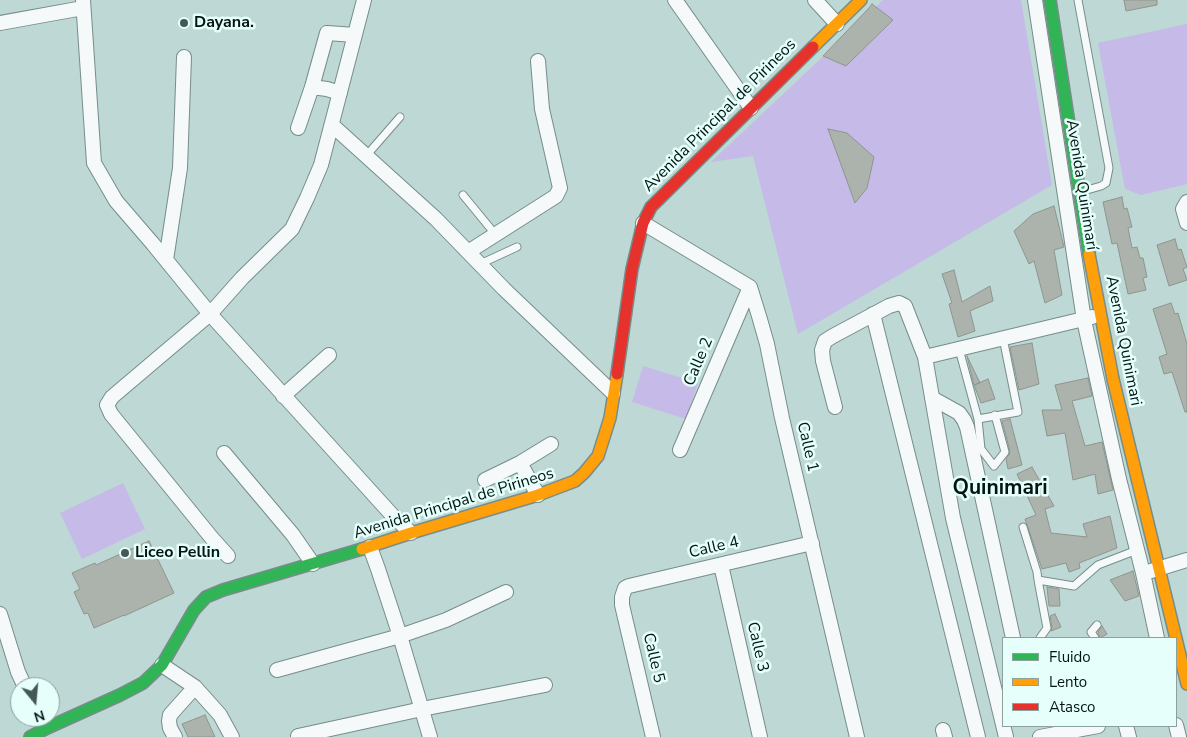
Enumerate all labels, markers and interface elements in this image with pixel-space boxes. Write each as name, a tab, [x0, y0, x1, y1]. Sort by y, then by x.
place label: Dayana.	[194, 13, 254, 33]
marker: Dayana.	[178, 17, 190, 29]
street label: Avenida Principal de Pirineos	[640, 36, 800, 196]
street label: Avenida Quinimarí	[1061, 118, 1101, 252]
street label: Avenida Quinimari	[1101, 274, 1145, 408]
street label: Calle 2	[680, 335, 718, 389]
street label: Calle 1	[792, 420, 822, 474]
street label: Avenida Principal de Pirineos	[352, 464, 556, 544]
district label: Quinimari	[952, 476, 1048, 502]
street label: Calle 4	[687, 533, 741, 563]
place label: Liceo Pellin	[135, 543, 220, 563]
marker: Liceo Pellin	[119, 547, 131, 559]
street label: Calle 3	[742, 620, 772, 674]
street label: Calle 5	[638, 631, 668, 685]
legend	[1002, 637, 1177, 727]
text: Fluido	[1049, 647, 1091, 667]
text: Lento	[1049, 672, 1087, 692]
north arrow	[10, 677, 60, 727]
text: Atasco	[1049, 697, 1095, 717]
text: N	[31, 705, 47, 726]

